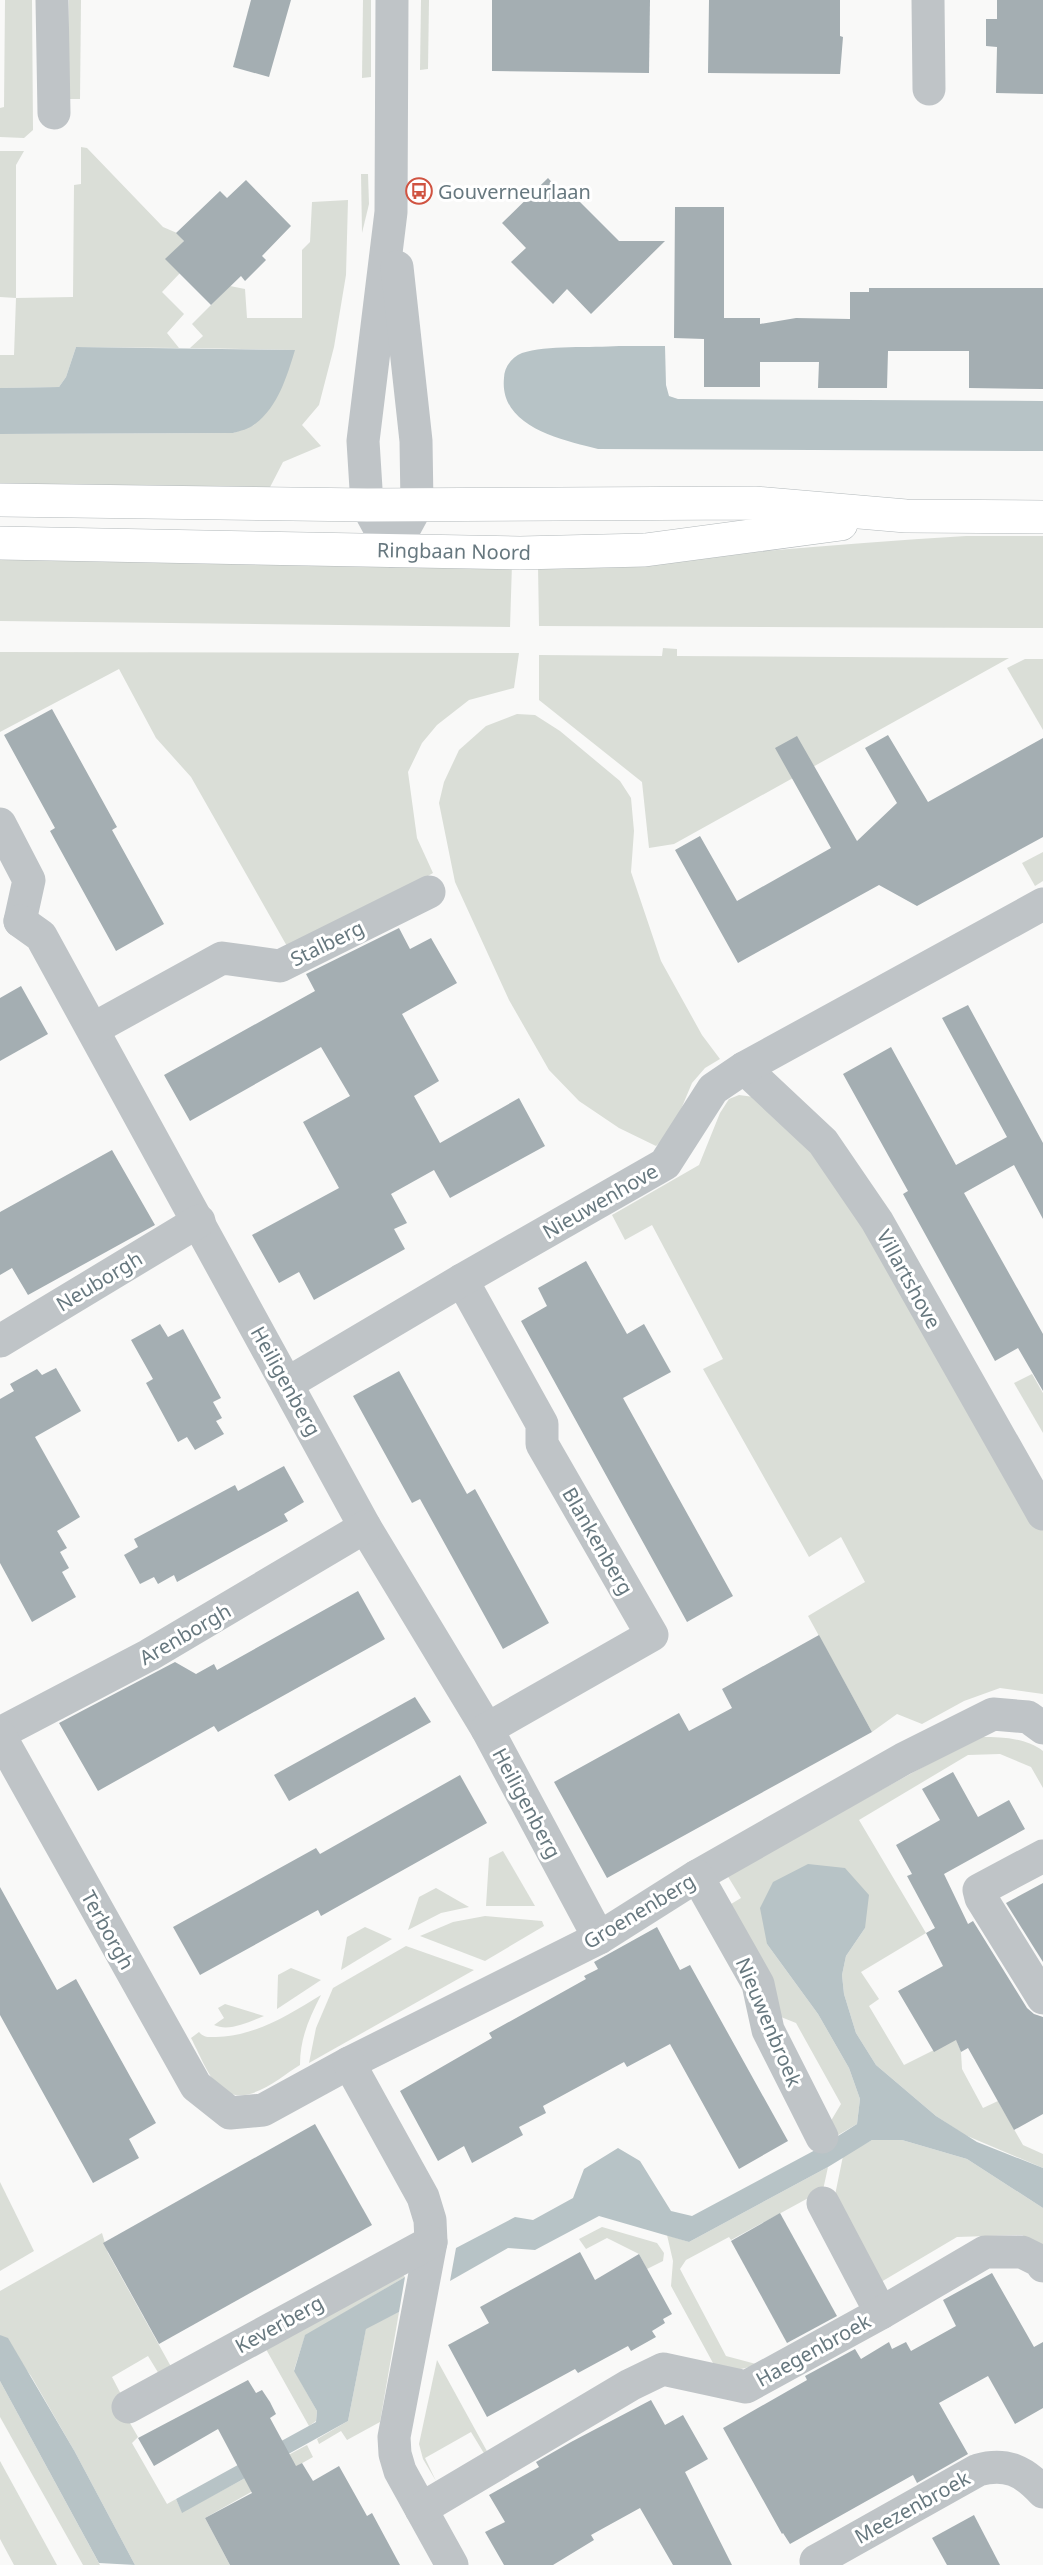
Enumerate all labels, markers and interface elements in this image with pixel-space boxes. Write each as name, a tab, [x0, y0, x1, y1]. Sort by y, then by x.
bus stop icon: Gouverneurlaan	[404, 176, 434, 206]
place label: Gouverneurlaan	[438, 178, 591, 205]
street label: Ringbaan Noord	[377, 536, 531, 566]
street label: Stalberg	[286, 914, 368, 972]
street label: Nieuwenhove	[537, 1157, 663, 1245]
street label: Villartshove	[871, 1225, 947, 1333]
street label: Neuborgh	[51, 1245, 147, 1317]
street label: Heiligenberg	[245, 1321, 327, 1441]
street label: Blankenberg	[556, 1482, 640, 1600]
street label: Arenborgh	[134, 1597, 236, 1671]
street label: Heiligenberg	[487, 1743, 567, 1863]
street label: Groenenberg	[578, 1867, 700, 1955]
street label: Terborgh	[75, 1886, 141, 1974]
street label: Nieuwenbroek	[730, 1953, 808, 2091]
street label: Keverberg	[230, 2289, 328, 2359]
street label: Haegenbroek	[751, 2307, 876, 2393]
street label: Meezenbroek	[850, 2464, 975, 2550]

